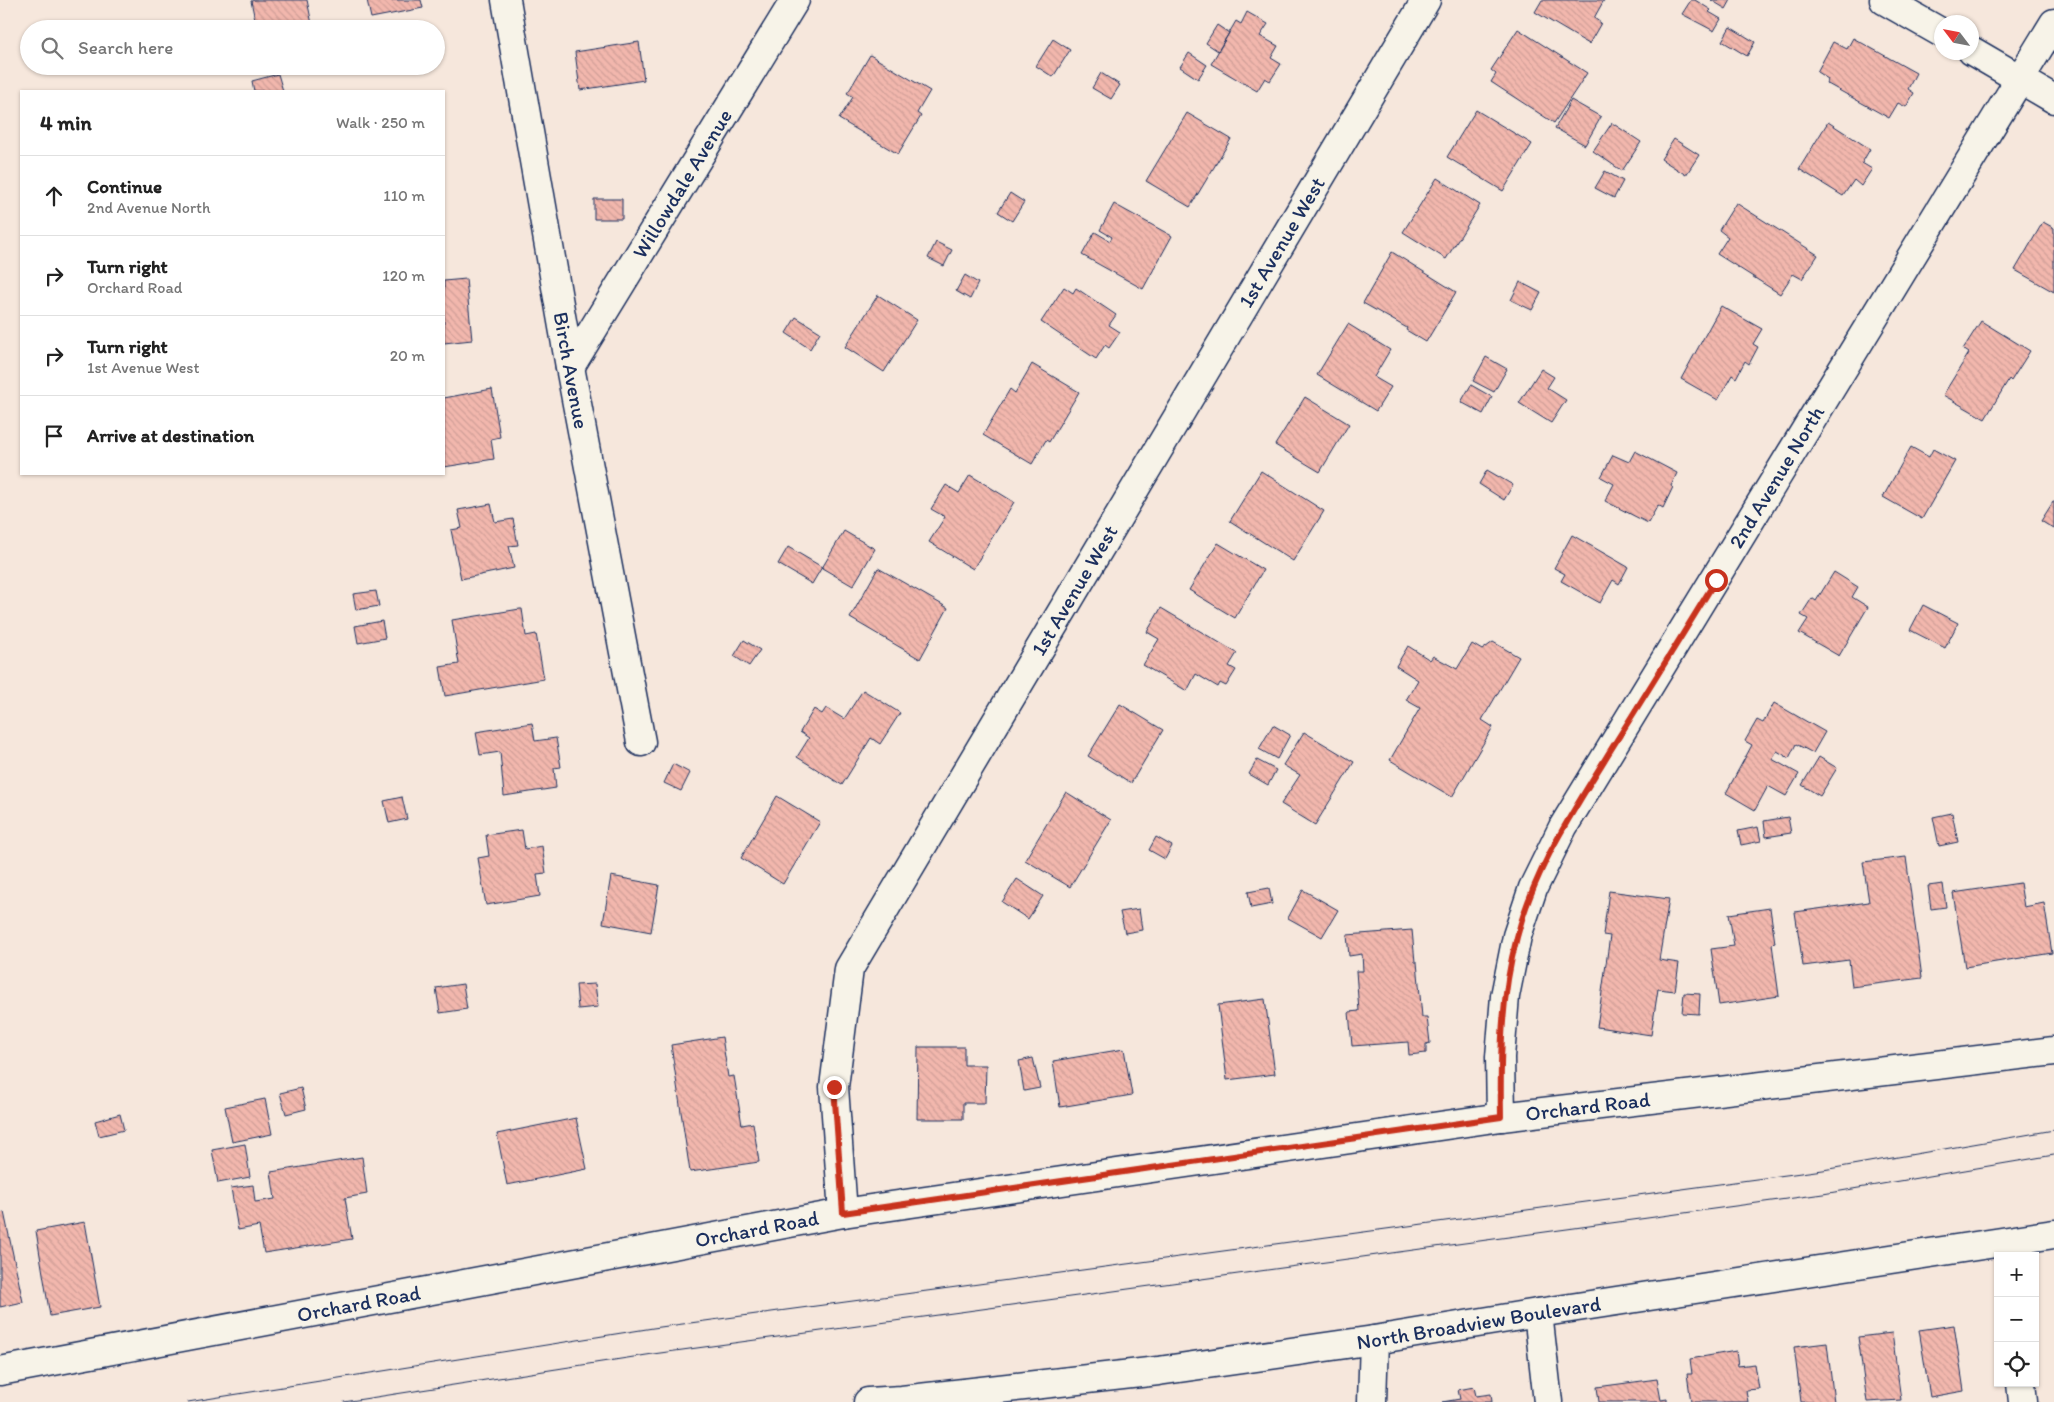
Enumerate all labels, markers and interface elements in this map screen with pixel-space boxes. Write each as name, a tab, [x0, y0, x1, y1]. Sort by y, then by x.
north arrow	[1934, 15, 1979, 60]
search box	[20, 20, 445, 75]
icon: search	[38, 34, 66, 62]
text: Search here	[78, 36, 173, 59]
street label: Willowdale Avenue	[627, 104, 737, 263]
text: 4 min	[40, 110, 92, 135]
text: Walk · 250 m	[336, 113, 425, 132]
street label: 1st Avenue West	[1233, 172, 1330, 312]
text: Continue	[87, 175, 162, 198]
icon: ahead	[40, 182, 68, 210]
text: 110 m	[383, 186, 425, 205]
text: 2nd Avenue North	[87, 198, 211, 217]
text: Turn right	[87, 255, 168, 278]
icon: right	[40, 262, 68, 290]
text: 120 m	[382, 266, 425, 285]
text: Orchard Road	[87, 278, 182, 297]
street label: Birch Avenue	[549, 310, 594, 431]
text: Turn right	[87, 335, 168, 358]
icon: right	[40, 342, 68, 370]
text: 20 m	[390, 346, 425, 365]
text: 1st Avenue West	[87, 358, 199, 377]
street label: 2nd Avenue North	[1723, 400, 1830, 553]
icon: arrive	[40, 422, 68, 450]
text: Arrive at destination	[87, 424, 254, 447]
street label: 1st Avenue West	[1026, 520, 1123, 660]
route start	[1705, 569, 1728, 592]
route end	[823, 1076, 846, 1099]
street label: Orchard Road	[1524, 1086, 1652, 1126]
street label: Orchard Road	[693, 1205, 821, 1252]
map controls	[1994, 1252, 2039, 1387]
button: +	[1994, 1252, 2039, 1297]
street label: Orchard Road	[295, 1279, 423, 1327]
street label: North Broadview Boulevard	[1355, 1291, 1602, 1354]
button: −	[1994, 1297, 2039, 1342]
button: locate	[1994, 1342, 2039, 1387]

